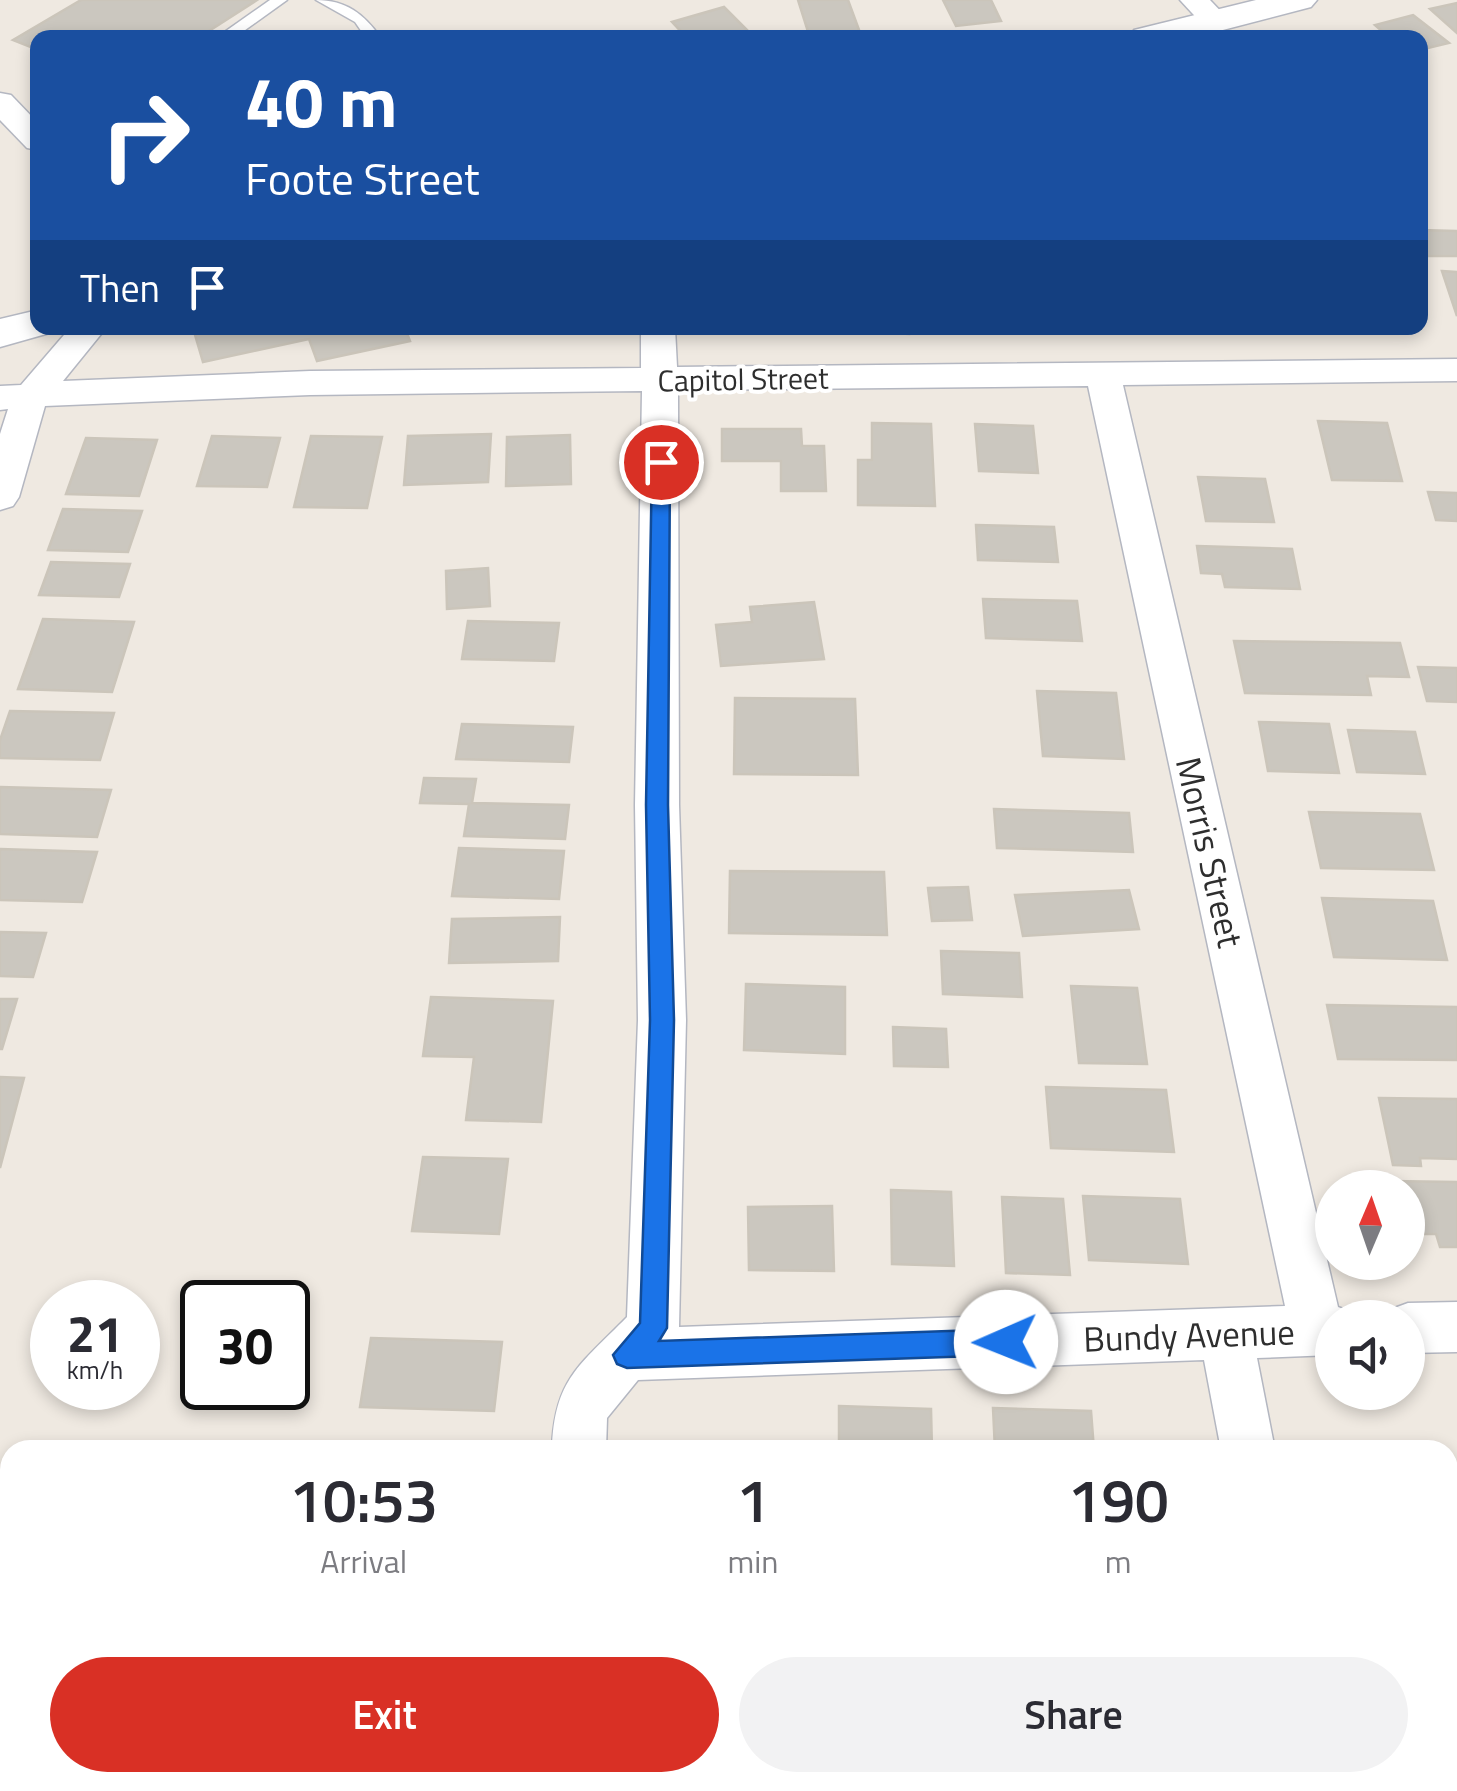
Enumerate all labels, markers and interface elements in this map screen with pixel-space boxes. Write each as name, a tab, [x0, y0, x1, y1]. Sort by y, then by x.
text: 40 m	[245, 48, 398, 154]
icon: right	[80, 70, 210, 200]
text: Foote Street	[245, 144, 480, 212]
text: Then	[80, 259, 160, 317]
icon: arrive	[180, 260, 235, 315]
street label: Capitol Street	[657, 355, 829, 403]
pin	[619, 420, 704, 505]
icon: arrive	[634, 435, 689, 490]
street label: Morris Street	[1162, 752, 1258, 952]
north arrow	[1315, 1170, 1425, 1280]
map controls	[1315, 1170, 1425, 1410]
speed limit sign: 30	[180, 1280, 310, 1410]
position arrow	[954, 1290, 1058, 1394]
text: 21	[67, 1295, 123, 1371]
button: sound	[1315, 1300, 1425, 1410]
street label: Bundy Avenue	[1082, 1304, 1296, 1366]
text: km/h	[67, 1351, 123, 1389]
text: 10:53	[289, 1454, 438, 1545]
text: 1	[736, 1454, 770, 1545]
text: 190	[1068, 1454, 1169, 1545]
text: Arrival	[320, 1537, 407, 1585]
text: min	[727, 1537, 778, 1585]
text: m	[1105, 1537, 1132, 1585]
button: Exit	[50, 1657, 719, 1772]
button: Share	[739, 1657, 1408, 1772]

